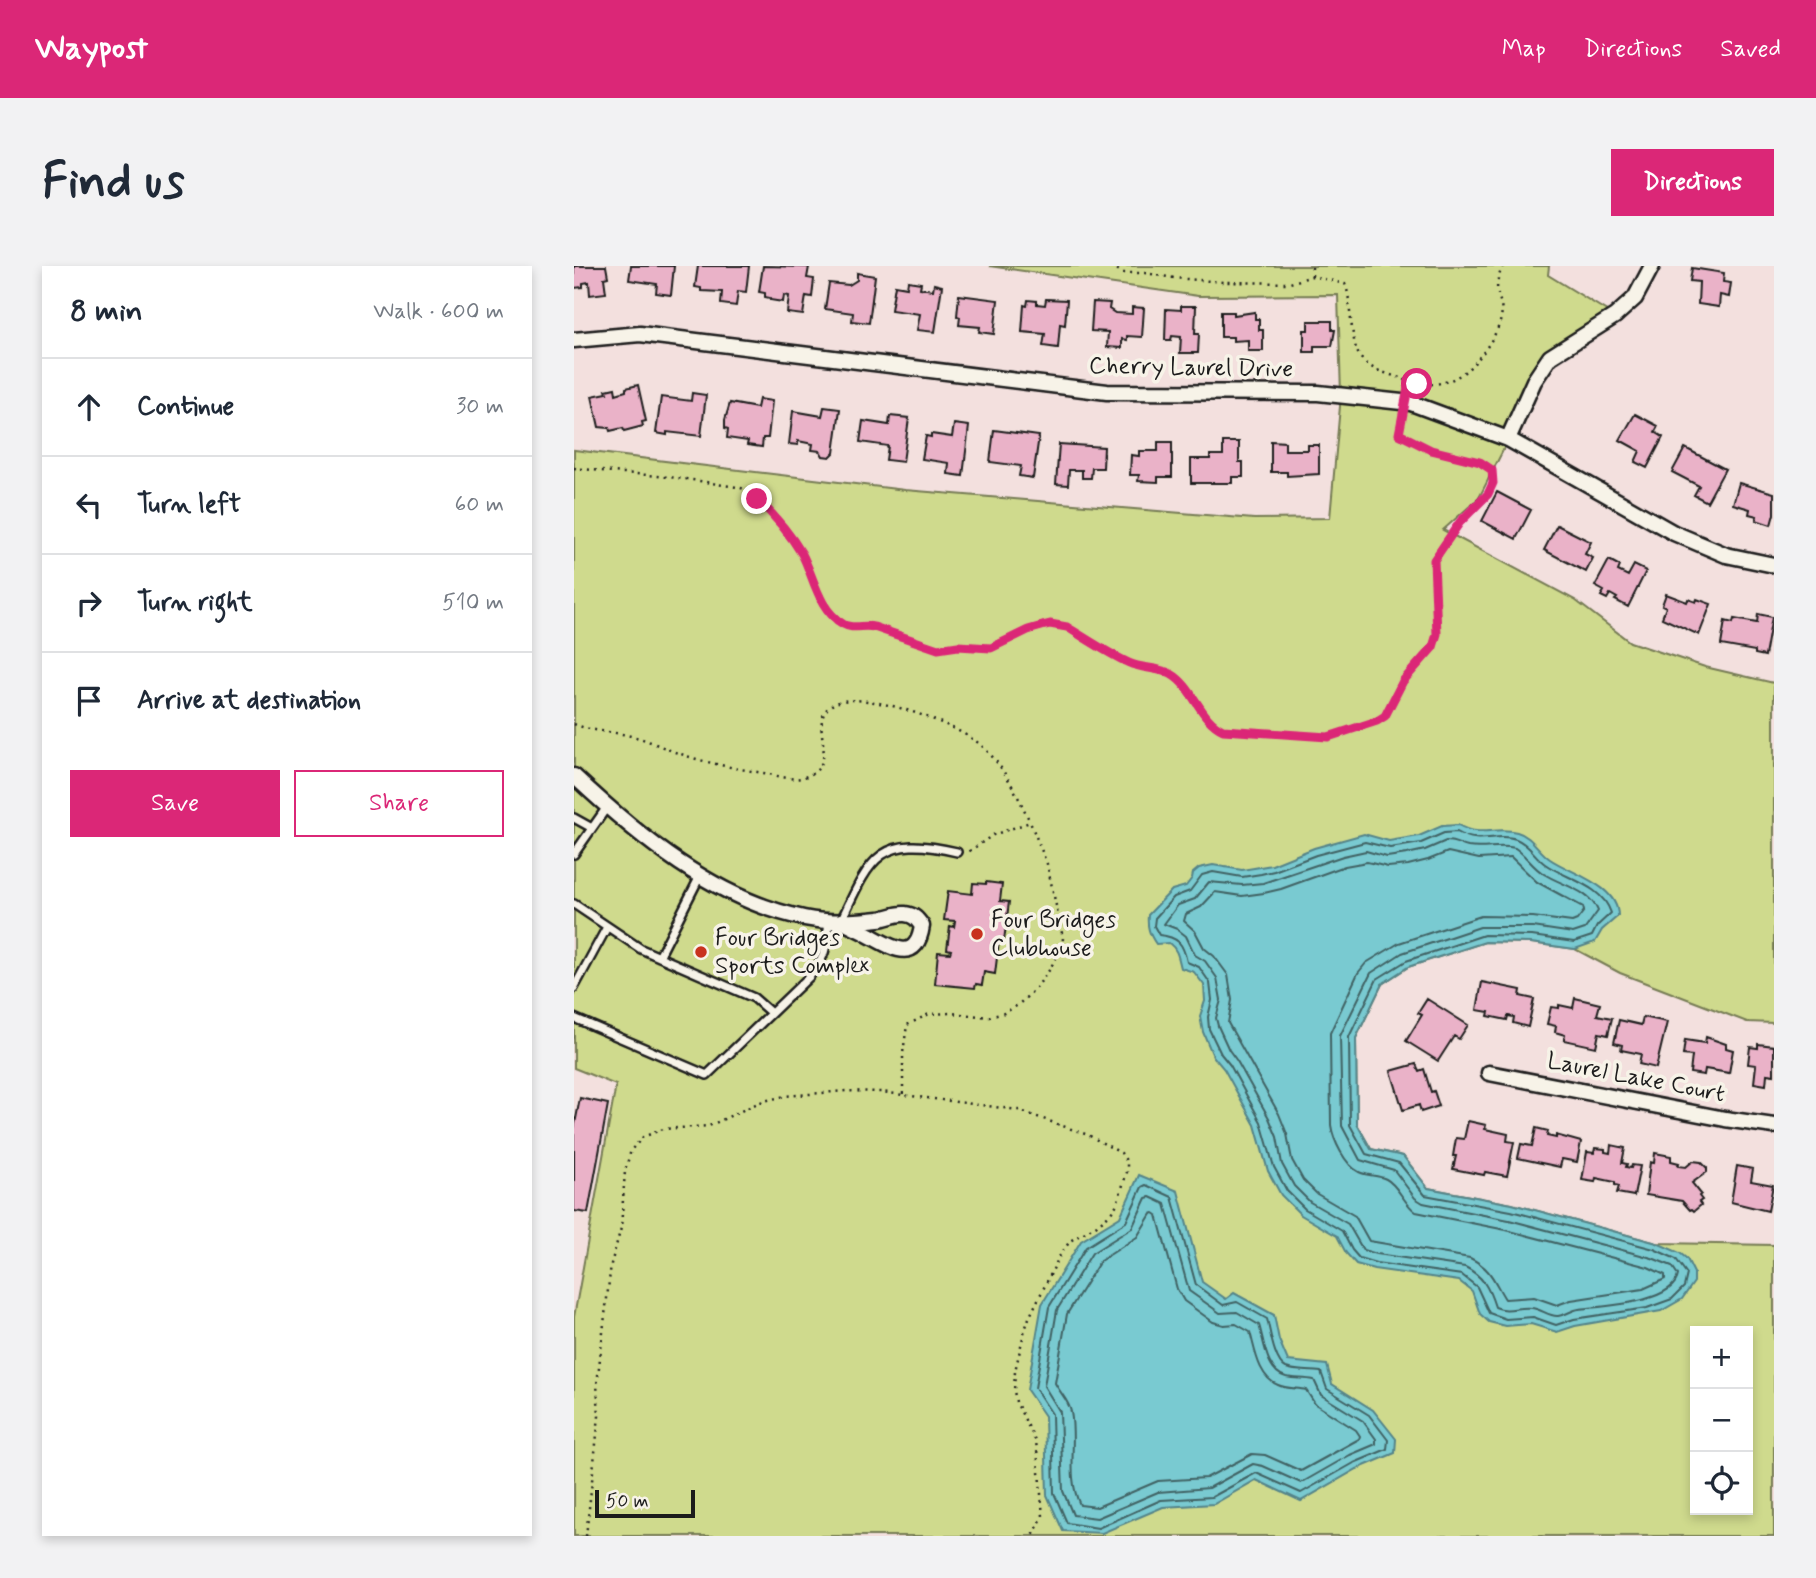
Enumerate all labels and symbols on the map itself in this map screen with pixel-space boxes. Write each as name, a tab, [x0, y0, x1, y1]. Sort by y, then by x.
street label: Cherry Laurel Drive	[1089, 351, 1293, 385]
route start	[1401, 368, 1432, 399]
route end	[741, 483, 772, 514]
place label: Four Bridges Clubhouse	[991, 905, 1116, 964]
place label: Four Bridges Sports Complex	[715, 923, 869, 982]
marker: Four Bridges Clubhouse	[969, 926, 985, 942]
marker: Four Bridges Sports Complex	[693, 944, 709, 960]
street label: Laurel Lake Court	[1545, 1046, 1727, 1110]
scale bar	[595, 1487, 695, 1519]

